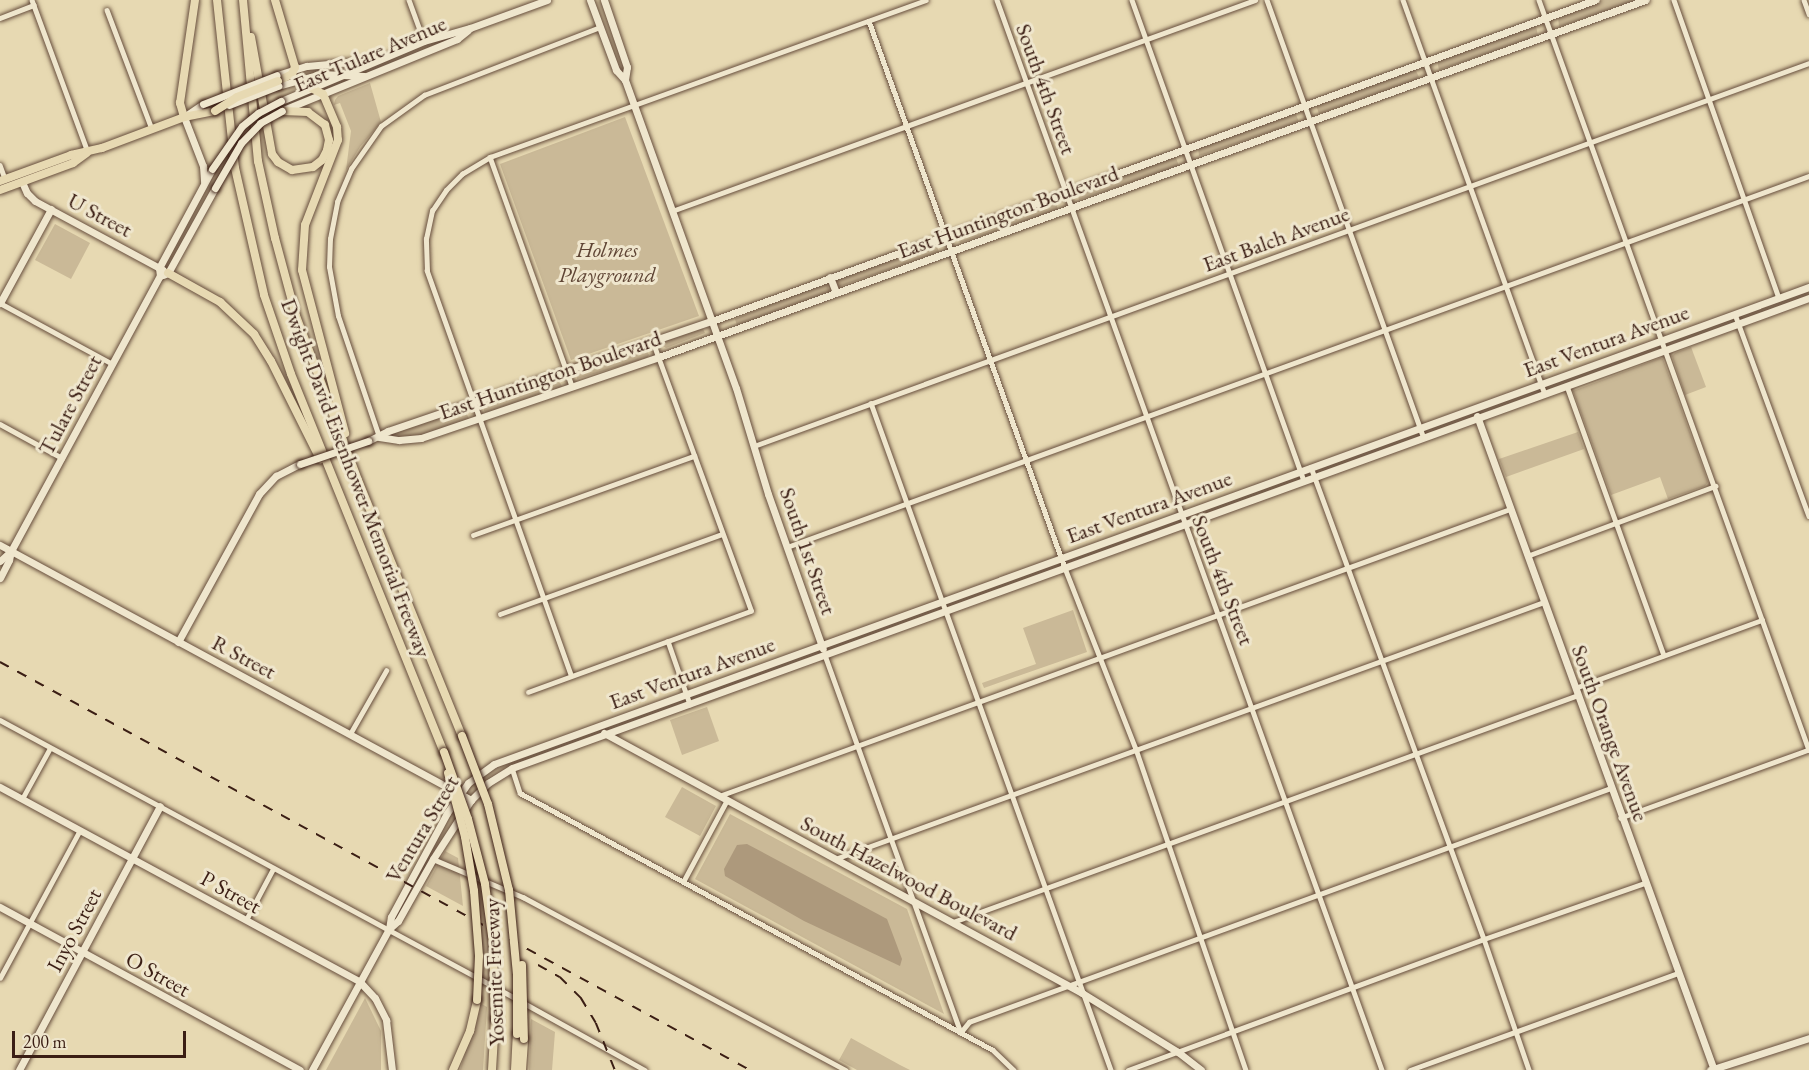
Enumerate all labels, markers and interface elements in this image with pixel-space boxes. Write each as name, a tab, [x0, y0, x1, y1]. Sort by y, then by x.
street label: East Tulare Avenue	[290, 10, 450, 98]
street label: South 4th Street	[1010, 20, 1082, 158]
street label: East Huntington Boulevard	[894, 160, 1122, 264]
street label: U Street	[63, 187, 137, 243]
street label: East Balch Avenue	[1199, 200, 1353, 278]
park label: Holmes Playground	[558, 236, 656, 288]
street label: Dwight David Eisenhower Memorial Freeway	[275, 295, 437, 661]
street label: East Ventura Avenue	[1520, 299, 1692, 383]
street label: East Huntington Boulevard	[435, 325, 665, 425]
street label: Tulare Street	[33, 351, 107, 459]
street label: East Ventura Avenue	[1063, 465, 1235, 549]
street label: South 1st Street	[774, 484, 842, 618]
street label: South 4th Street	[1186, 511, 1260, 649]
street label: R Street	[208, 629, 280, 685]
street label: East Ventura Avenue	[606, 631, 778, 715]
street label: South Orange Avenue	[1566, 641, 1654, 825]
street label: Ventura Street	[380, 771, 464, 887]
street label: South Hazelwood Boulevard	[796, 810, 1022, 946]
street label: P Street	[196, 865, 266, 919]
street label: Inyo Street	[41, 884, 107, 976]
street label: Yosemite Freeway	[478, 898, 510, 1046]
street label: O Street	[121, 946, 195, 1002]
scale bar	[15, 1019, 189, 1057]
text: 200 m	[23, 1030, 67, 1053]

